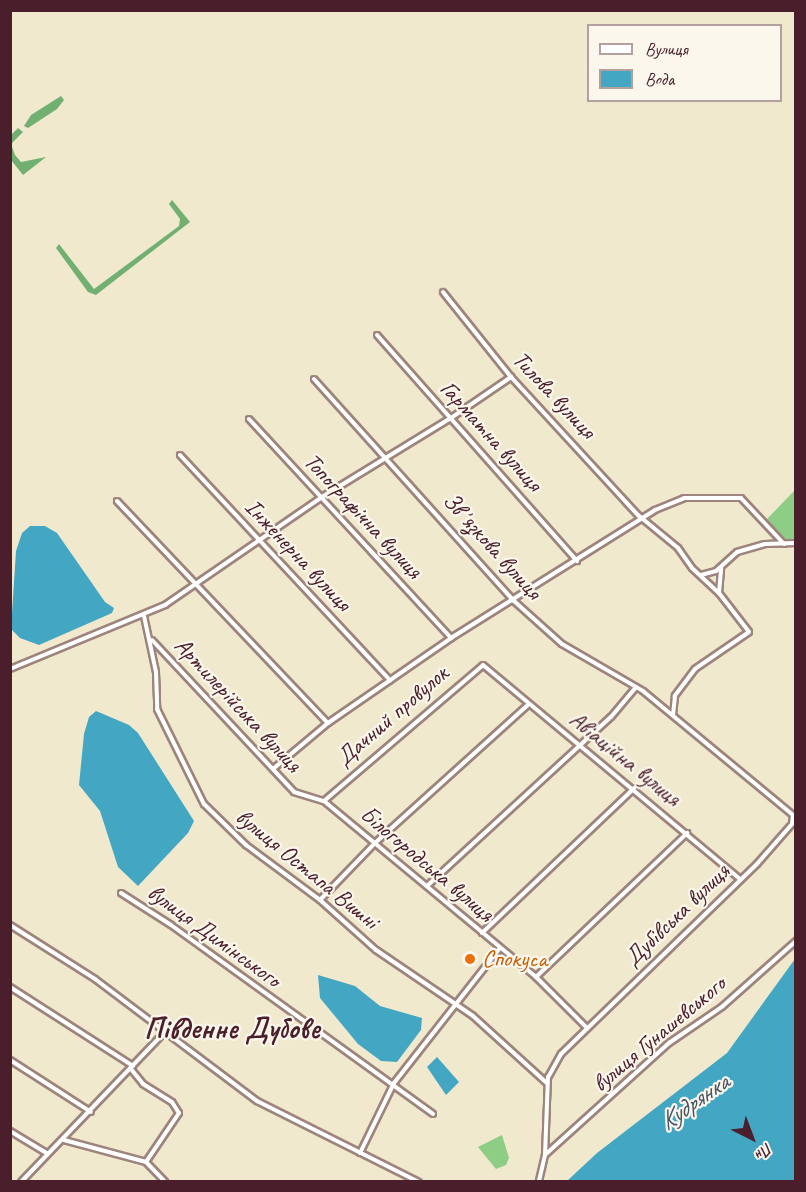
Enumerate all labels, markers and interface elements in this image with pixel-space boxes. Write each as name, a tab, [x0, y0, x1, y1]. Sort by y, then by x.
legend	[587, 24, 782, 102]
text: Вулиця	[645, 38, 688, 60]
text: Вода	[645, 68, 674, 90]
street label: Тилова вулиця	[507, 346, 601, 444]
street label: Гарматна вулиця	[434, 375, 548, 497]
street label: Топографічна вулиця	[297, 447, 429, 585]
street label: Звʼязкова вулиця	[436, 486, 548, 606]
street label: Інженерна вулиця	[239, 493, 357, 617]
street label: Артилерійська вулиця	[168, 631, 308, 779]
street label: Дачний провулок	[330, 659, 454, 773]
street label: Авіаційна вулиця	[563, 705, 687, 813]
street label: Білогородська вулиця	[354, 799, 500, 929]
street label: вулиця Остапа Вишні	[230, 802, 384, 936]
street label: Дубівська вулиця	[618, 857, 736, 973]
street label: вулиця Димінського	[142, 878, 286, 994]
place label: Спокуса	[482, 945, 547, 973]
marker: Спокуса	[463, 952, 477, 966]
street label: вулиця Гунашевського	[586, 970, 732, 1098]
district label: Південне Дубове	[143, 1010, 321, 1046]
water label: Кудрянка	[653, 1067, 735, 1137]
north arrow	[722, 1108, 782, 1168]
text: Пн	[751, 1138, 777, 1164]

